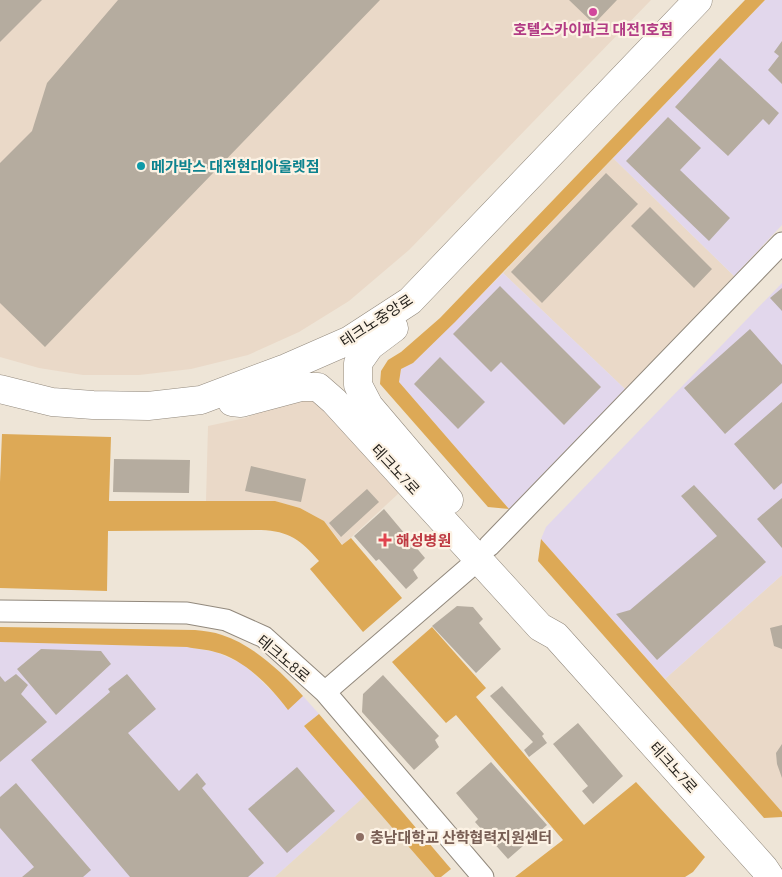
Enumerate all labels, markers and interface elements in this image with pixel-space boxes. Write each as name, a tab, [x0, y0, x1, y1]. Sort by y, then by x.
marker: 호텔스카이파크 대전1호점	[587, 6, 599, 18]
place label: 호텔스카이파크 대전1호점	[513, 20, 673, 38]
place label: 메가박스 대전현대아울렛점	[151, 157, 320, 175]
marker: 메가박스 대전현대아울렛점	[135, 160, 147, 172]
street label: 테크노중앙로	[336, 290, 416, 350]
street label: 테크노7로	[368, 440, 424, 498]
place label: 해성병원	[396, 531, 451, 549]
marker: 해성병원	[378, 533, 392, 547]
street label: 테크노8로	[254, 631, 314, 685]
street label: 테크노7로	[646, 738, 702, 796]
place label: 충남대학교 산학협력지원센터	[370, 828, 552, 846]
marker: 충남대학교 산학협력지원센터	[354, 831, 366, 843]

